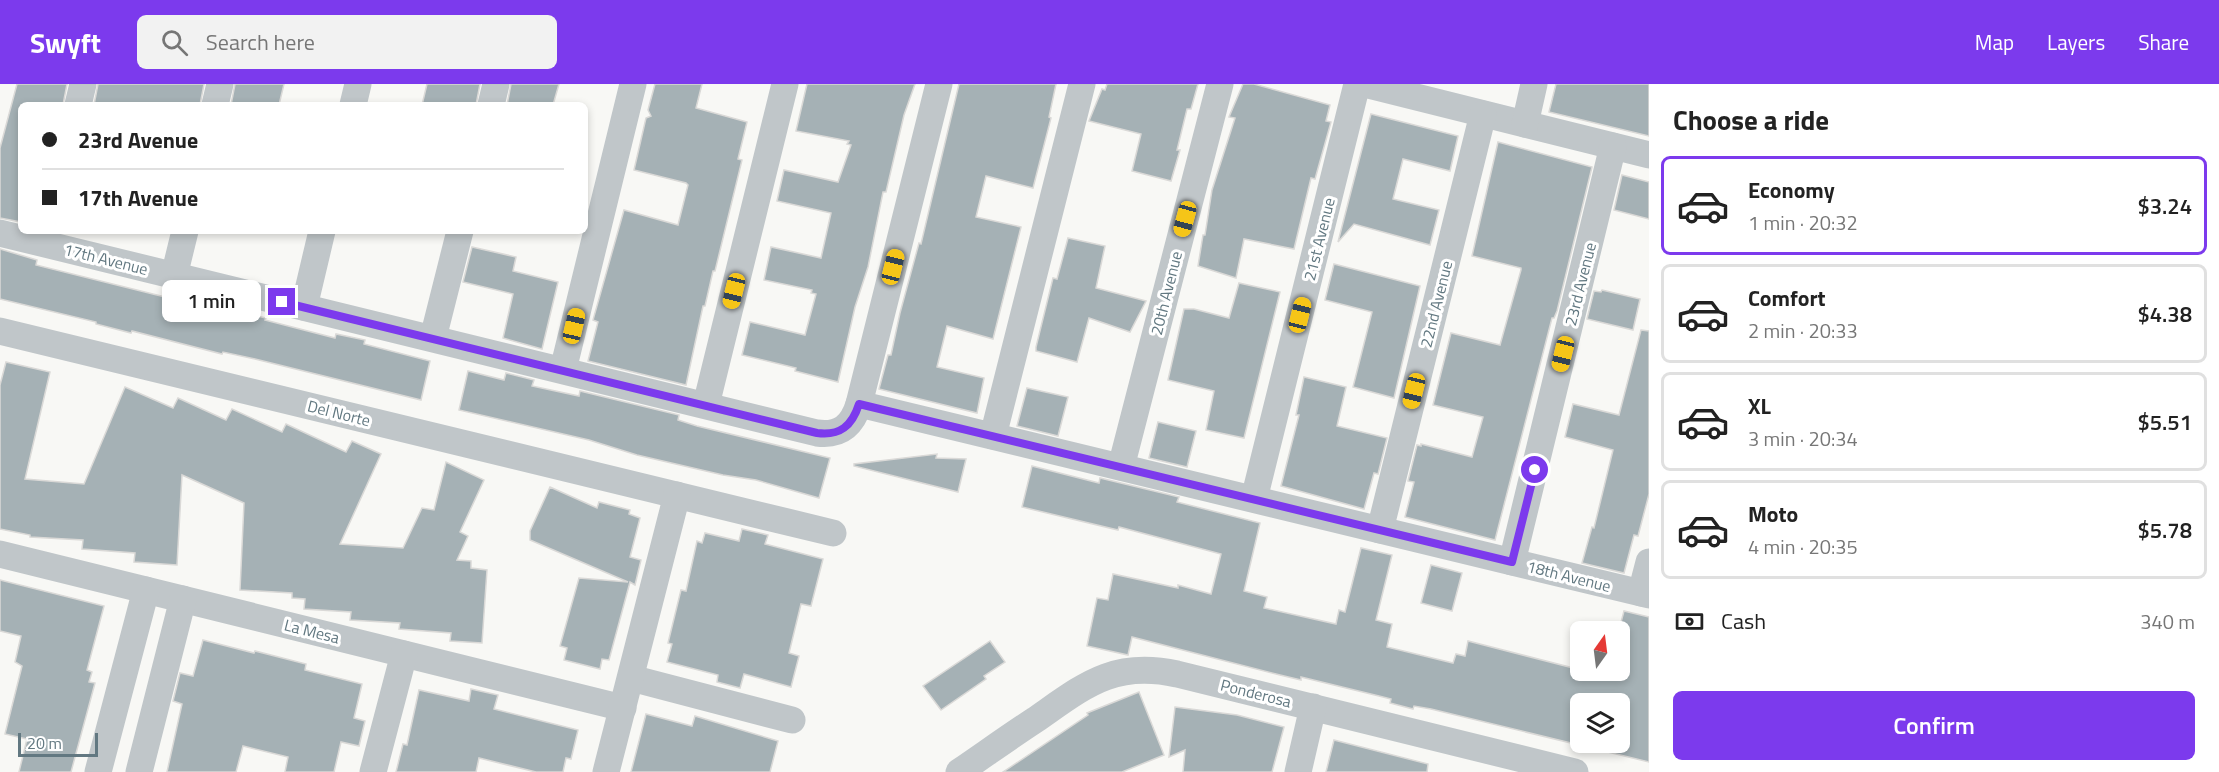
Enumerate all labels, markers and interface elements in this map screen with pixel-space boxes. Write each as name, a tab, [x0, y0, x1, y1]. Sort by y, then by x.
search box	[137, 15, 557, 69]
text: Swyft	[30, 21, 101, 64]
text: Search here	[206, 25, 315, 59]
icon: search	[158, 26, 191, 59]
text: Map	[1975, 26, 2014, 58]
text: Layers	[2047, 26, 2105, 58]
text: Share	[2138, 26, 2189, 58]
text: Choose a ride	[1673, 99, 1829, 140]
text: 23rd Avenue	[78, 123, 198, 157]
text: Economy	[1748, 173, 1835, 207]
icon: car	[1676, 179, 1730, 233]
text: 17th Avenue	[78, 181, 198, 215]
text: $3.24	[2137, 189, 2192, 223]
street label: 21st Avenue	[1297, 195, 1341, 283]
car	[1172, 199, 1198, 239]
text: 1 min · 20:32	[1748, 207, 1858, 238]
street label: 17th Avenue	[62, 237, 150, 281]
street label: 23rd Avenue	[1558, 240, 1602, 328]
car	[880, 247, 906, 287]
street label: 20th Avenue	[1144, 249, 1188, 337]
street label: 22nd Avenue	[1414, 258, 1458, 350]
car	[721, 271, 747, 311]
callout: 1 min	[162, 281, 261, 323]
text: Comfort	[1748, 281, 1826, 315]
text: 1 min	[187, 285, 236, 316]
icon: car	[1676, 287, 1730, 341]
route end	[268, 288, 295, 315]
car	[1287, 295, 1313, 335]
text: $4.38	[2137, 297, 2192, 331]
car	[561, 306, 587, 346]
text: 2 min · 20:33	[1748, 315, 1858, 346]
car	[1550, 334, 1576, 374]
car	[1401, 371, 1427, 411]
text: XL	[1748, 389, 1771, 423]
street label: Del Norte	[305, 394, 373, 432]
icon: car	[1676, 395, 1730, 449]
text: $5.51	[2137, 405, 2192, 439]
text: 3 min · 20:34	[1748, 423, 1858, 454]
route start	[1521, 456, 1548, 483]
text: Moto	[1748, 497, 1798, 531]
icon: car	[1676, 503, 1730, 557]
text: $5.78	[2137, 513, 2192, 547]
text: 4 min · 20:35	[1748, 531, 1858, 562]
street label: 18th Avenue	[1525, 554, 1613, 598]
text: Cash	[1721, 604, 1766, 638]
icon: cash	[1673, 605, 1706, 638]
text: 340 m	[2140, 606, 2195, 637]
street label: La Mesa	[282, 613, 342, 649]
north arrow	[1570, 621, 1630, 681]
map controls	[1570, 621, 1630, 753]
street label: Ponderosa	[1218, 673, 1294, 713]
button: Confirm	[1673, 691, 2195, 760]
button: layers	[1570, 693, 1630, 753]
scale bar	[18, 730, 98, 758]
text: 20 m	[27, 731, 62, 755]

